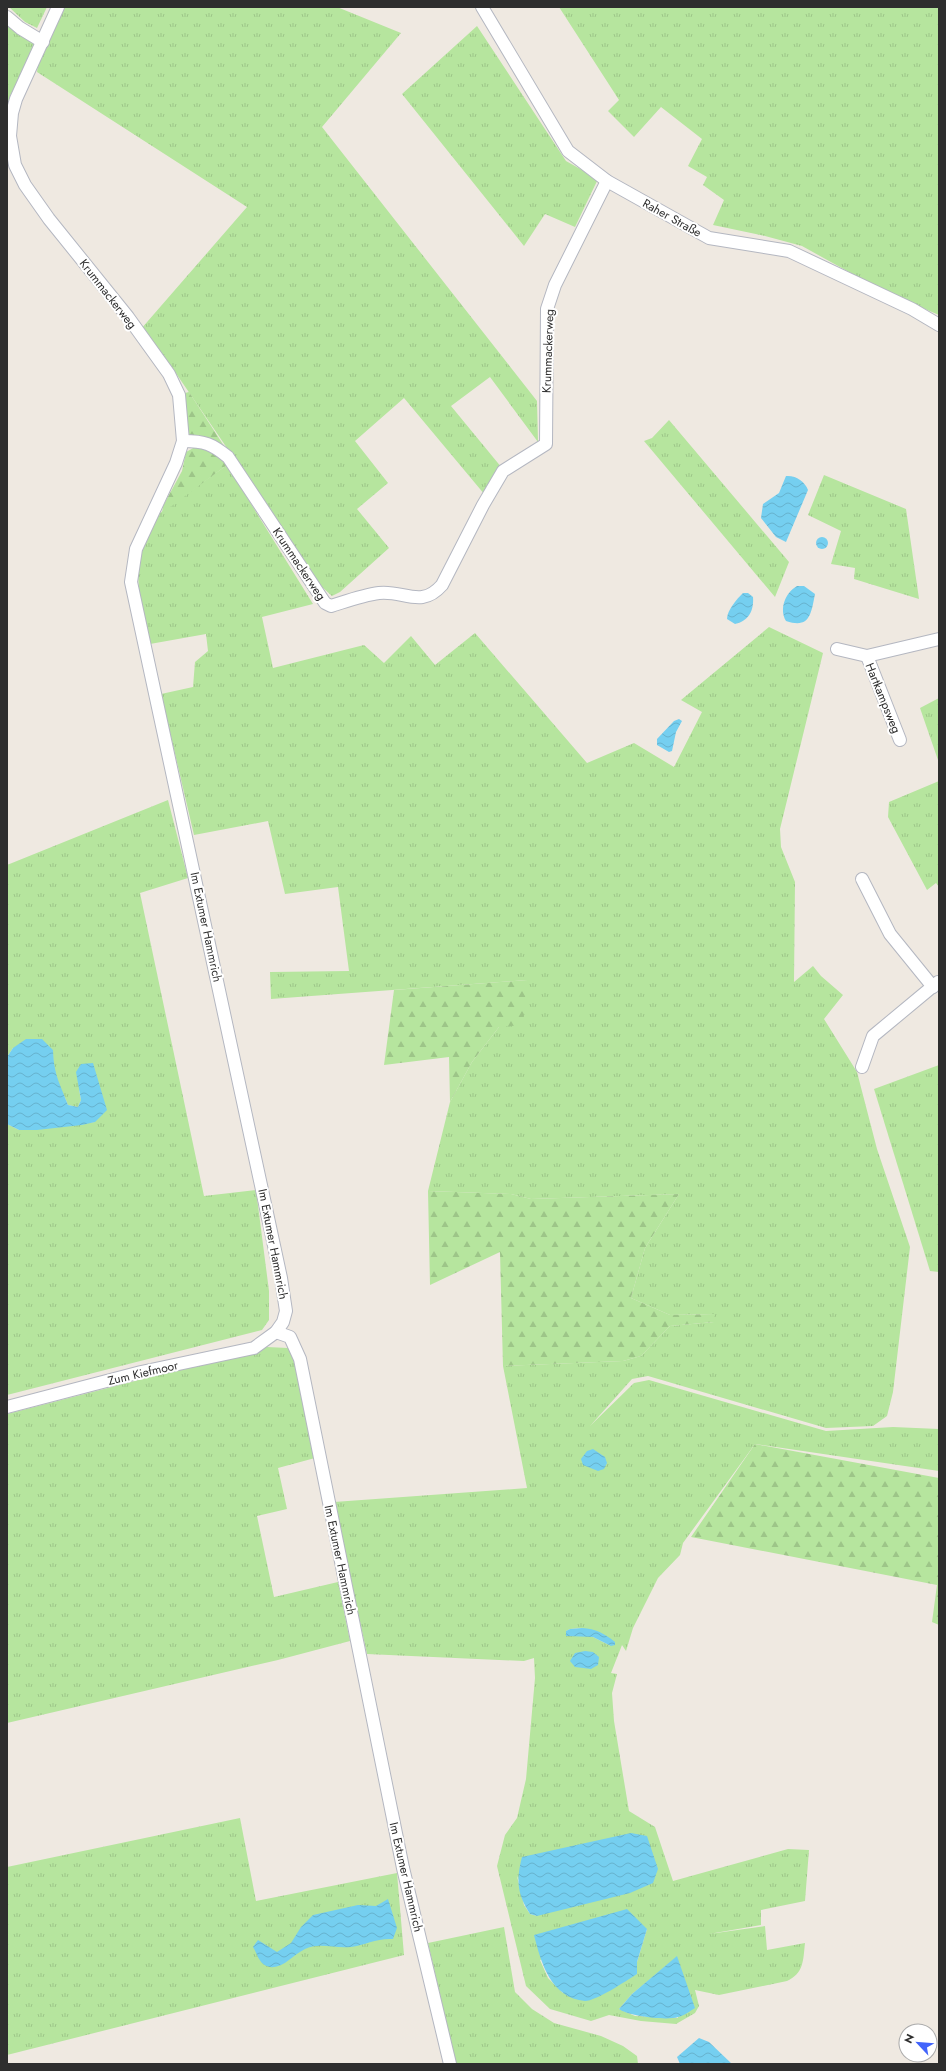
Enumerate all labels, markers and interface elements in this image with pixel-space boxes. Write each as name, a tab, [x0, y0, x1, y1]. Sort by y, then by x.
street label: Raher Straße	[639, 194, 705, 242]
street label: Krummackerweg	[75, 255, 141, 333]
street label: Krummackerweg	[538, 309, 558, 393]
street label: Krummackerweg	[268, 524, 330, 604]
street label: Hartkampsweg	[861, 660, 905, 736]
street label: Im Extumer Hammrich	[186, 870, 226, 984]
street label: Im Extumer Hammrich	[253, 1187, 293, 1301]
street label: Zum Kiefmoor	[106, 1356, 181, 1390]
street label: Im Extumer Hammrich	[320, 1503, 360, 1617]
street label: Im Extumer Hammrich	[385, 1820, 427, 1934]
north arrow	[898, 2023, 938, 2063]
text: N	[900, 2031, 918, 2046]

